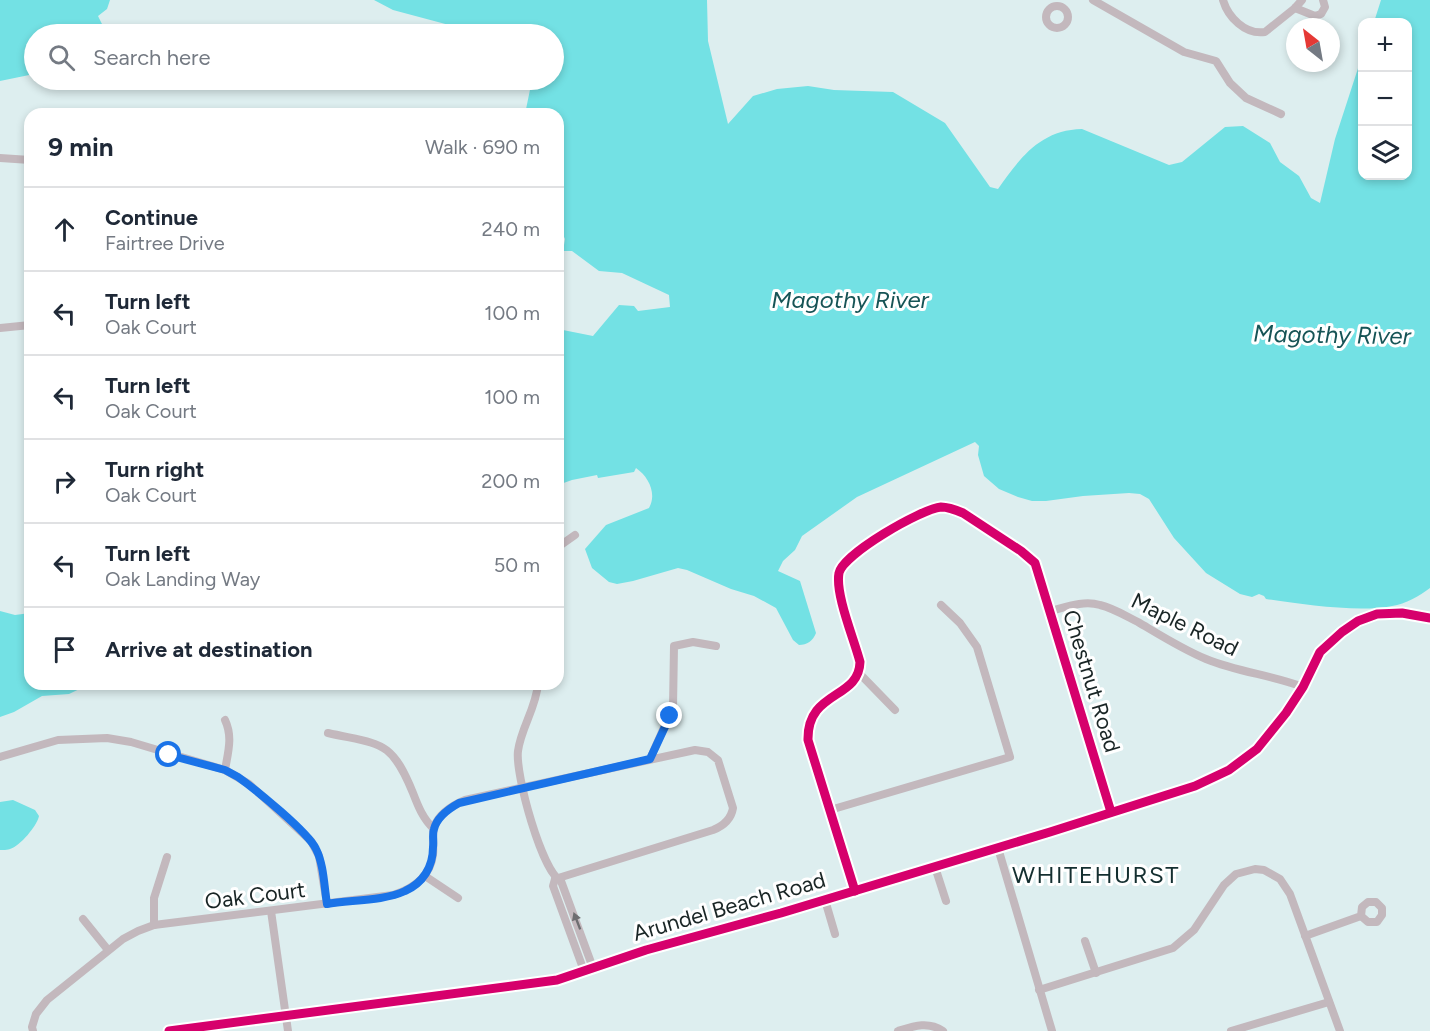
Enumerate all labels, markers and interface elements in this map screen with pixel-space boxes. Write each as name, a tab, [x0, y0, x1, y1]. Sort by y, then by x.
north arrow	[1286, 18, 1340, 72]
map controls	[1358, 18, 1412, 180]
button: +	[1358, 18, 1412, 72]
search box	[24, 24, 564, 90]
icon: search	[45, 41, 78, 74]
text: Search here	[93, 44, 211, 71]
button: −	[1358, 72, 1412, 126]
button: layers	[1358, 126, 1412, 180]
text: 9 min	[48, 131, 114, 163]
text: Walk · 690 m	[425, 135, 540, 159]
text: Continue	[105, 204, 198, 231]
icon: ahead	[48, 213, 81, 246]
text: 240 m	[482, 217, 540, 241]
text: Fairtree Drive	[105, 231, 225, 255]
water label: Magothy River	[771, 285, 930, 314]
text: Turn left	[105, 288, 191, 315]
icon: left	[48, 297, 81, 330]
text: 100 m	[484, 301, 540, 325]
text: Oak Court	[105, 315, 197, 339]
water label: Magothy River	[1253, 319, 1412, 350]
text: Turn left	[105, 372, 191, 399]
icon: left	[48, 381, 81, 414]
text: 100 m	[484, 385, 540, 409]
text: Oak Court	[105, 399, 197, 423]
text: Turn right	[105, 456, 204, 483]
icon: right	[48, 465, 81, 498]
text: 200 m	[481, 469, 540, 493]
text: Oak Court	[105, 483, 197, 507]
text: Turn left	[105, 540, 191, 567]
icon: left	[48, 549, 81, 582]
text: 50 m	[494, 553, 540, 577]
text: Oak Landing Way	[105, 567, 260, 591]
street label: Maple Road	[1127, 587, 1243, 662]
street label: Chestnut Road	[1057, 607, 1126, 756]
icon: arrive	[48, 633, 81, 666]
text: Arrive at destination	[105, 636, 313, 663]
route end	[656, 702, 682, 728]
route start	[155, 741, 181, 767]
district label: WHITEHURST	[1012, 860, 1180, 889]
street label: Arundel Beach Road	[630, 866, 829, 947]
street label: Oak Court	[203, 876, 307, 915]
one-way arrow	[571, 912, 581, 930]

